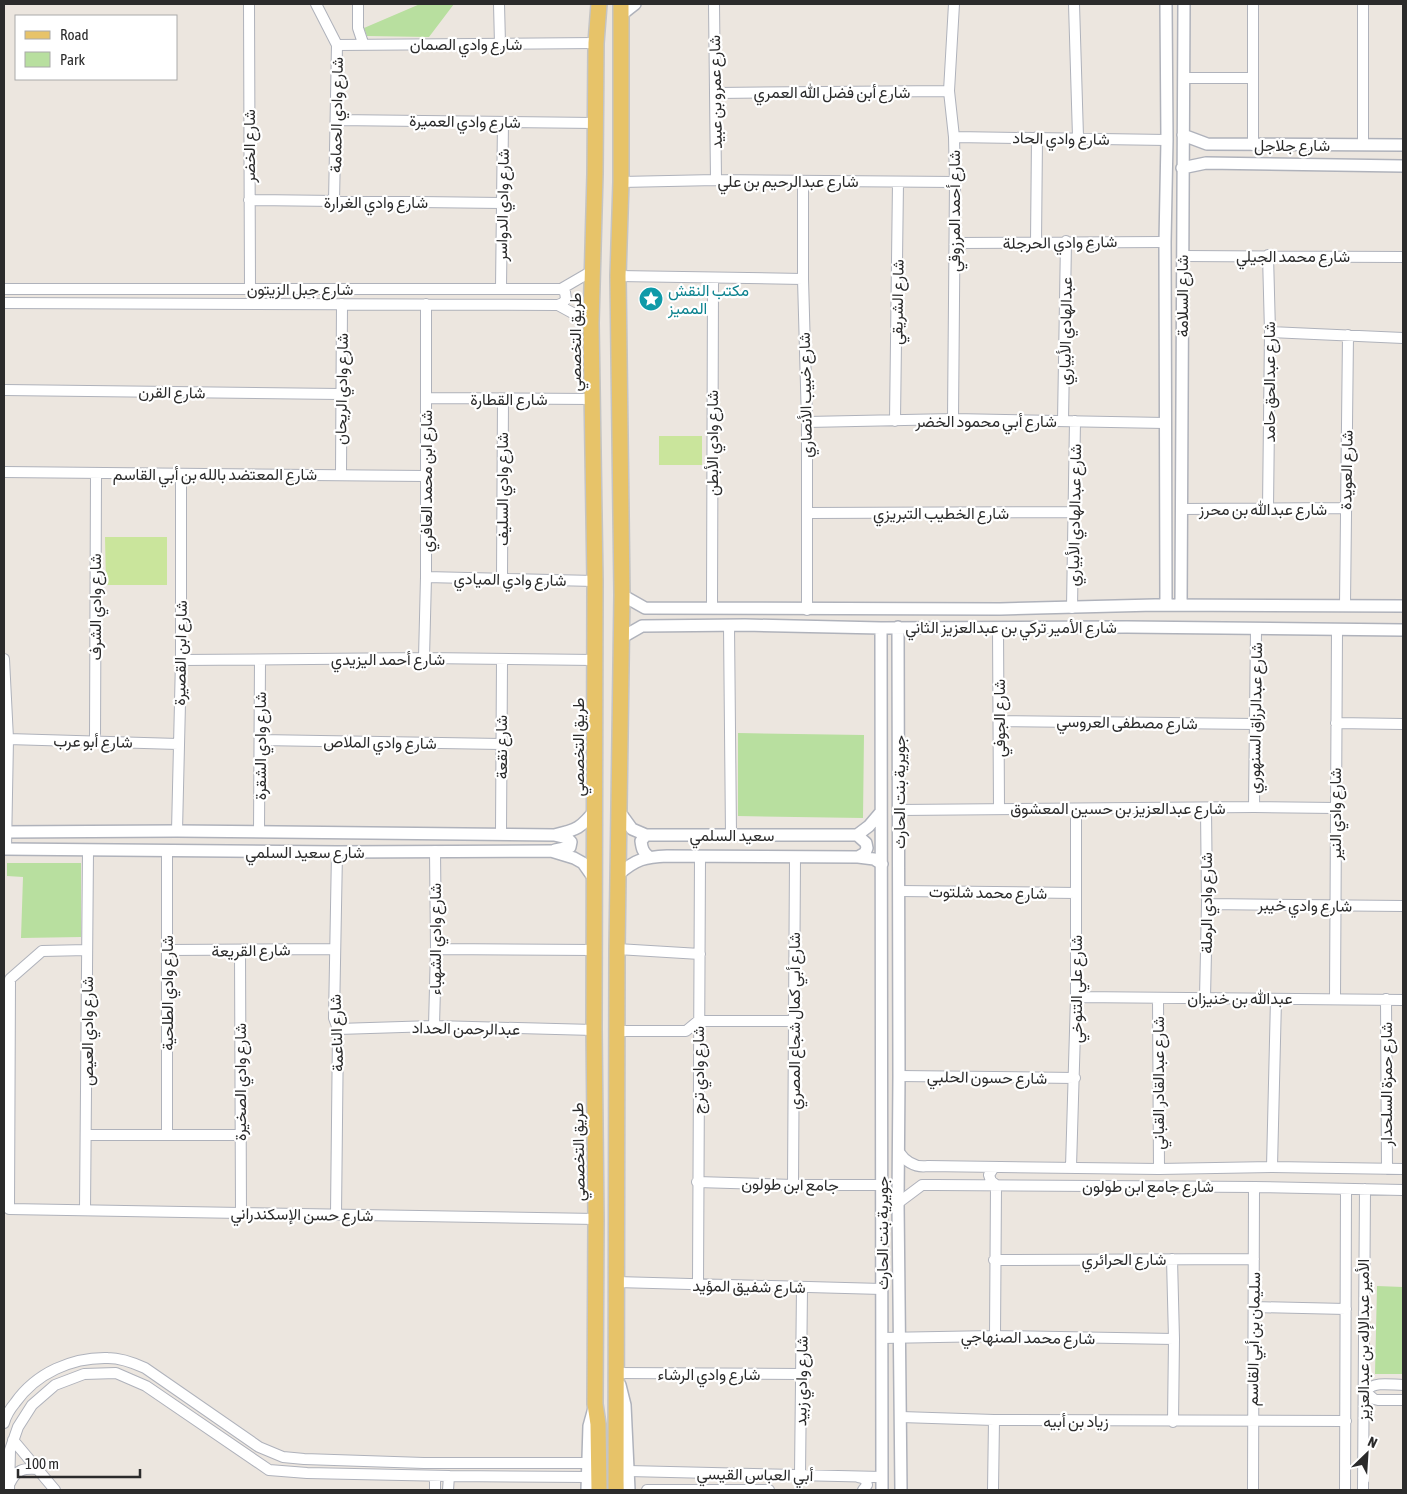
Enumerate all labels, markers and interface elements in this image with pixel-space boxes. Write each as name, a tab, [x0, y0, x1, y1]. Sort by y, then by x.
legend	[15, 15, 178, 80]
text: Road	[60, 26, 89, 43]
street label: شارع وادي الصمان	[410, 35, 522, 58]
street label: شارع عمرو بن عبيد	[705, 35, 728, 149]
text: Park	[60, 51, 85, 68]
street label: شارع وادي الحمامة	[326, 57, 351, 173]
street label: شارع أبن فضل الله العمري	[754, 83, 910, 106]
street label: شارع الخضر	[240, 109, 261, 184]
street label: شارع وادي العميرة	[409, 111, 521, 136]
street label: شارع وادي الحاد	[1012, 128, 1110, 153]
street label: شارع جلاجل	[1254, 136, 1330, 157]
street label: شارع وادي الدواسر	[492, 148, 517, 263]
street label: شارع أحمد المرزوقي	[945, 150, 968, 272]
street label: شارع عبدالرحيم بن علي	[717, 172, 859, 195]
street label: شارع وادي الغرارة	[324, 193, 428, 216]
street label: شارع وادي الحرجلة	[1003, 232, 1118, 257]
street label: شارع محمد الجيلي	[1236, 247, 1350, 270]
street label: شارع السلامة	[1173, 255, 1194, 337]
street label: شارع الشريقي	[887, 259, 912, 345]
street label: عبدالهادي الأبياري	[1055, 277, 1080, 385]
street label: شارع جبل الزيتون	[247, 280, 353, 301]
place label: مكتب النقش المميز	[667, 281, 749, 319]
place icon: مكتب النقش المميز	[638, 286, 664, 312]
street label: طريق التخصصي	[566, 293, 589, 391]
street label: شارع عبدالحق حامد	[1260, 321, 1281, 443]
street label: شارع خبيب الأنصاري	[795, 332, 820, 458]
street label: شارع وادي الريحان	[331, 333, 356, 445]
street label: شارع القرن	[138, 382, 206, 405]
street label: شارع القطارة	[470, 390, 548, 411]
street label: شارع وادي الأبطن	[703, 390, 726, 496]
street label: شارع ابن محمد العافري	[417, 410, 440, 552]
street label: شارع أبي محمود الخضر	[914, 412, 1057, 435]
street label: شارع العويدة	[1336, 430, 1359, 510]
street label: شارع وادي السليف	[493, 432, 516, 546]
street label: شارع عبدالهادي الأبياري	[1064, 444, 1089, 587]
street label: شارع المعتضد بالله بن أبي القاسم	[113, 465, 317, 488]
street label: شارع عبدالله بن محرز	[1198, 500, 1327, 521]
street label: شارع الخطيب التبريزي	[873, 504, 1009, 527]
street label: شارع وادي الشرف	[86, 553, 109, 661]
street label: شارع وادي الميادي	[453, 569, 567, 594]
street label: شارع ابن القصيرة	[170, 600, 193, 706]
street label: شارع الأمير تركي بن عبدالعزيز الثاني	[905, 618, 1117, 641]
street label: شارع عبدالرزاق السنهوري	[1245, 642, 1270, 794]
street label: شارع أحمد اليزيدي	[331, 650, 445, 673]
street label: شارع الجوفي	[990, 679, 1013, 757]
street label: شارع وادي الشقرة	[251, 692, 274, 800]
street label: طريق التخصصي	[569, 698, 592, 796]
street label: شارع مصطفى العروسي	[1056, 712, 1198, 737]
street label: شارع نقعة	[492, 715, 513, 779]
street label: شارع أبو عرب	[53, 731, 133, 754]
street label: شارع وادي الملاص	[323, 732, 437, 757]
street label: جويرية بنت الحارث	[890, 735, 910, 849]
street label: شارع وادي النير	[1326, 768, 1349, 861]
street label: شارع عبدالعزيز بن حسين المعشوق	[1010, 799, 1226, 820]
street label: سعيد السلمي	[690, 826, 774, 849]
street label: شارع سعيد السلمي	[245, 843, 365, 866]
street label: شارع وادي الرملة	[1197, 852, 1220, 954]
street label: شارع محمد شلتوت	[929, 882, 1047, 905]
street label: شارع وادي الشهباء	[426, 883, 449, 995]
street label: شارع وادي خيبر	[1256, 895, 1352, 920]
street label: شارع أبي كمال شجاع المصري	[785, 932, 808, 1110]
street label: شارع وادي الطلحية	[158, 935, 181, 1051]
street label: شارع علي التنوخي	[1067, 935, 1090, 1043]
street label: شارع القريعة	[211, 940, 291, 963]
street label: شارع وادي العيص	[78, 976, 101, 1086]
street label: عبدالله بن خنيزان	[1187, 989, 1293, 1009]
street label: شارع الناعمة	[326, 994, 349, 1072]
street label: شارع عبدالقادر القباني	[1149, 1016, 1172, 1150]
street label: عبدالرحمن الحداد	[412, 1018, 520, 1040]
street label: شارع حمزة السلحدار	[1377, 1022, 1398, 1147]
street label: شارع وادي الصخيرة	[231, 1023, 254, 1141]
street label: شارع وادي ترج	[689, 1026, 712, 1114]
street label: شارع حسون الحلبي	[927, 1067, 1047, 1092]
street label: طريق التخصصي	[568, 1102, 593, 1202]
street label: جامع ابن طولون	[741, 1174, 839, 1197]
street label: جويرية بنت الحارث	[873, 1176, 893, 1290]
street label: شارع جامع ابن طولون	[1082, 1177, 1214, 1198]
street label: شارع حسن الإسكندراني	[230, 1204, 374, 1229]
street label: شارع الحرائري	[1082, 1250, 1166, 1273]
street label: الأمير عبدالإله بن عبدالعزيز	[1354, 1259, 1374, 1422]
street label: سليمان بن أبي القاسم	[1243, 1272, 1268, 1406]
street label: شارع شفيق المؤيد	[692, 1276, 806, 1299]
street label: شارع محمد الصنهاجي	[961, 1327, 1095, 1352]
street label: شارع وادي زبيد	[791, 1336, 816, 1426]
street label: شارع وادي الرشاء	[658, 1365, 760, 1388]
street label: زياد بن أبيه	[1043, 1412, 1109, 1432]
north arrow	[1342, 1429, 1392, 1479]
text: N	[1365, 1433, 1380, 1451]
scale bar	[18, 1446, 140, 1478]
text: 100 m	[25, 1455, 59, 1472]
street label: أبي العباس القيسي	[696, 1464, 814, 1489]

